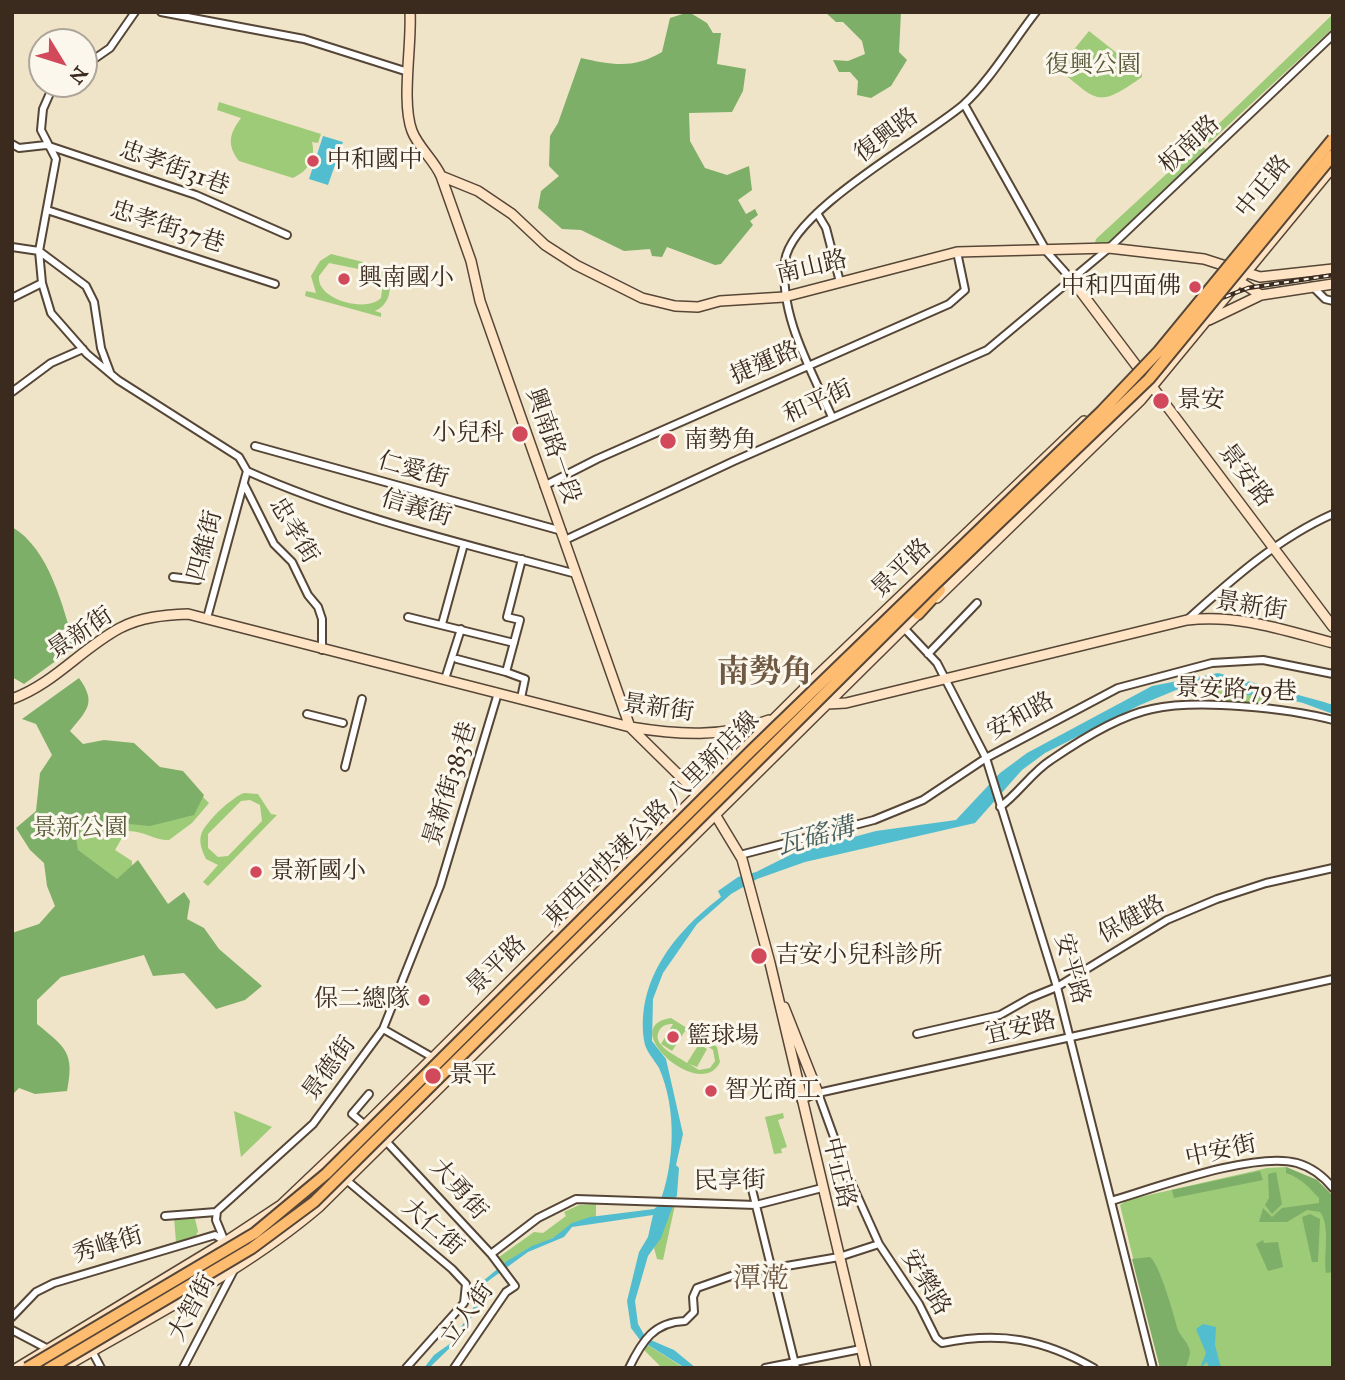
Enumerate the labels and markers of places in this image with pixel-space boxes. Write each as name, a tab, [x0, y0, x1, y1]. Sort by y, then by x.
place label: 中和國中	[327, 147, 423, 175]
marker: 中和國中	[305, 153, 321, 169]
place label: 興南國小	[358, 265, 454, 293]
marker: 興南國小	[336, 271, 352, 287]
place label: 中和四面佛	[1061, 273, 1181, 301]
marker: 中和四面佛	[1187, 279, 1203, 295]
place label: 景安	[1177, 387, 1225, 415]
marker: 景安	[1151, 391, 1171, 411]
place label: 小兒科	[432, 420, 504, 448]
marker: 小兒科	[510, 424, 530, 444]
place label: 南勢角	[684, 427, 756, 455]
marker: 南勢角	[658, 431, 678, 451]
place label: 景新國小	[270, 858, 366, 886]
marker: 景新國小	[248, 864, 264, 880]
place label: 吉安小兒科診所	[775, 942, 943, 970]
marker: 吉安小兒科診所	[749, 946, 769, 966]
place label: 保二總隊	[314, 986, 410, 1014]
marker: 保二總隊	[416, 992, 432, 1008]
place label: 籃球場	[687, 1023, 759, 1051]
marker: 籃球場	[665, 1029, 681, 1045]
place label: 景平	[449, 1062, 497, 1090]
marker: 景平	[423, 1066, 443, 1086]
place label: 智光商工	[725, 1077, 821, 1105]
marker: 智光商工	[703, 1083, 719, 1099]

